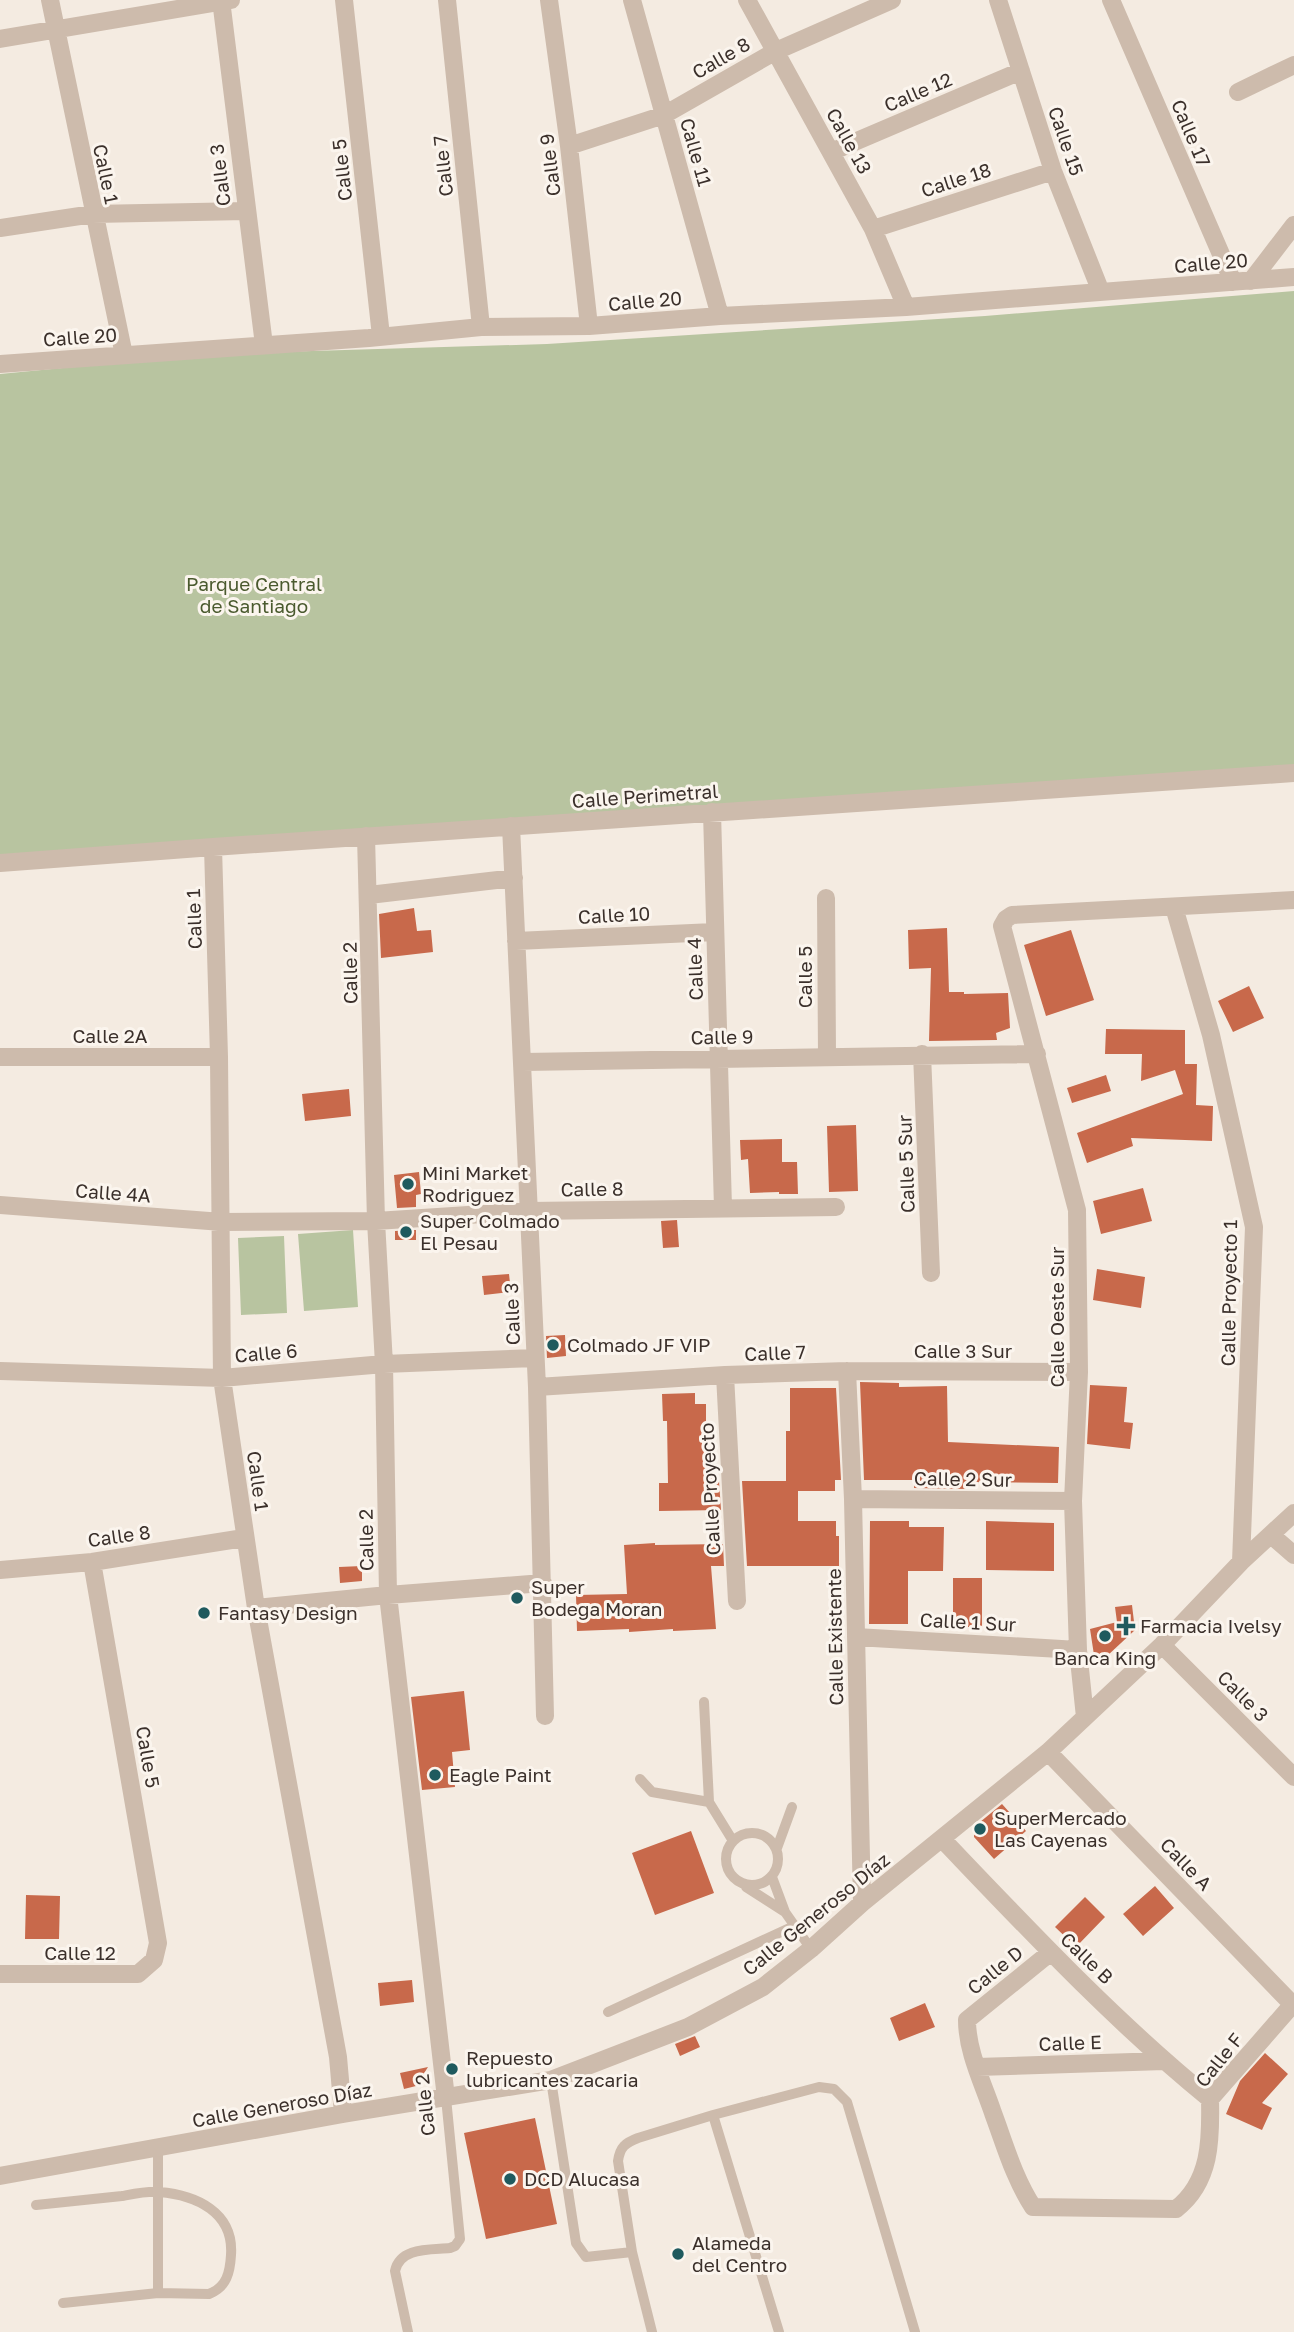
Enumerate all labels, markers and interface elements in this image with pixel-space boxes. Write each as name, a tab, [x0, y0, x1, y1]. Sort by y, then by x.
street label: Calle 8	[688, 32, 754, 83]
street label: Calle 12	[880, 67, 955, 116]
street label: Calle 17	[1167, 96, 1216, 170]
street label: Calle 15	[1044, 103, 1089, 178]
street label: Calle 13	[822, 104, 877, 178]
street label: Calle 11	[676, 115, 717, 189]
street label: Calle 9	[534, 132, 565, 198]
street label: Calle 7	[428, 134, 457, 198]
street label: Calle 5	[327, 138, 356, 202]
street label: Calle 1	[89, 142, 124, 206]
street label: Calle 3	[204, 143, 235, 207]
street label: Calle 18	[918, 157, 994, 202]
street label: Calle 20	[1173, 248, 1249, 277]
street label: Calle 20	[607, 286, 683, 315]
street label: Calle 20	[42, 322, 118, 351]
park label: Parque Central de Santiago	[186, 572, 322, 617]
street label: Calle Perimetral	[571, 779, 719, 812]
street label: Calle 1	[181, 888, 206, 950]
street label: Calle 10	[577, 901, 651, 928]
street label: Calle 4	[682, 937, 707, 1001]
street label: Calle 2	[337, 942, 362, 1004]
street label: Calle 5	[793, 946, 816, 1008]
street label: Calle 2A	[72, 1024, 148, 1047]
street label: Calle 9	[690, 1024, 754, 1049]
street label: Calle 5 Sur	[892, 1114, 919, 1214]
place label: Mini Market Rodriguez	[422, 1161, 528, 1206]
marker: Mini Market Rodriguez	[400, 1176, 416, 1192]
street label: Calle 8	[560, 1176, 624, 1201]
street label: Calle 4A	[74, 1178, 152, 1207]
place label: Super Colmado El Pesau	[420, 1209, 560, 1254]
street label: Calle Proyecto 1	[1216, 1219, 1241, 1367]
marker: Super Colmado El Pesau	[398, 1224, 414, 1240]
street label: Calle Oeste Sur	[1045, 1246, 1068, 1387]
street label: Calle 3	[499, 1282, 524, 1346]
place label: Colmado JF VIP	[567, 1333, 711, 1356]
marker: Colmado JF VIP	[545, 1337, 561, 1353]
street label: Calle 6	[234, 1338, 298, 1367]
street label: Calle 3 Sur	[914, 1339, 1013, 1362]
street label: Calle 7	[744, 1340, 806, 1365]
street label: Calle Proyecto	[695, 1422, 724, 1556]
street label: Calle 1	[243, 1449, 274, 1513]
street label: Calle 2 Sur	[914, 1466, 1013, 1491]
street label: Calle 2	[353, 1509, 378, 1571]
street label: Calle 8	[86, 1520, 152, 1551]
street label: Calle Existente	[822, 1568, 847, 1706]
place label: Super Bodega Moran	[531, 1575, 662, 1620]
marker: Super Bodega Moran	[509, 1590, 525, 1606]
place label: Fantasy Design	[218, 1601, 358, 1624]
marker: Fantasy Design	[196, 1605, 212, 1621]
street label: Calle 1 Sur	[919, 1607, 1017, 1636]
place label: Farmacia Ivelsy	[1140, 1614, 1282, 1637]
marker: Farmacia Ivelsy	[1118, 1618, 1134, 1634]
marker: Banca King	[1097, 1628, 1113, 1644]
place label: Banca King	[1054, 1646, 1156, 1669]
street label: Calle 3	[1213, 1665, 1274, 1726]
street label: Calle 5	[132, 1724, 165, 1790]
place label: Eagle Paint	[449, 1763, 552, 1786]
marker: Eagle Paint	[427, 1767, 443, 1783]
place label: SuperMercado Las Cayenas	[994, 1806, 1127, 1851]
marker: SuperMercado Las Cayenas	[972, 1821, 988, 1837]
street label: Calle A	[1156, 1833, 1217, 1895]
street label: Calle Generoso Díaz	[738, 1847, 894, 1980]
street label: Calle B	[1056, 1927, 1118, 1988]
street label: Calle D	[962, 1940, 1027, 1999]
street label: Calle 12	[44, 1941, 116, 1964]
street label: Calle F	[1190, 2028, 1247, 2091]
street label: Calle E	[1038, 2030, 1102, 2055]
place label: Repuesto lubricantes zacaria	[466, 2046, 639, 2091]
marker: Repuesto lubricantes zacaria	[444, 2061, 460, 2077]
street label: Calle 2	[410, 2073, 439, 2137]
street label: Calle Generoso Díaz	[190, 2077, 374, 2132]
place label: DCD Alucasa	[524, 2167, 640, 2190]
marker: DCD Alucasa	[502, 2171, 518, 2187]
place label: Alameda del Centro	[692, 2231, 787, 2276]
marker: Alameda del Centro	[670, 2246, 686, 2262]

